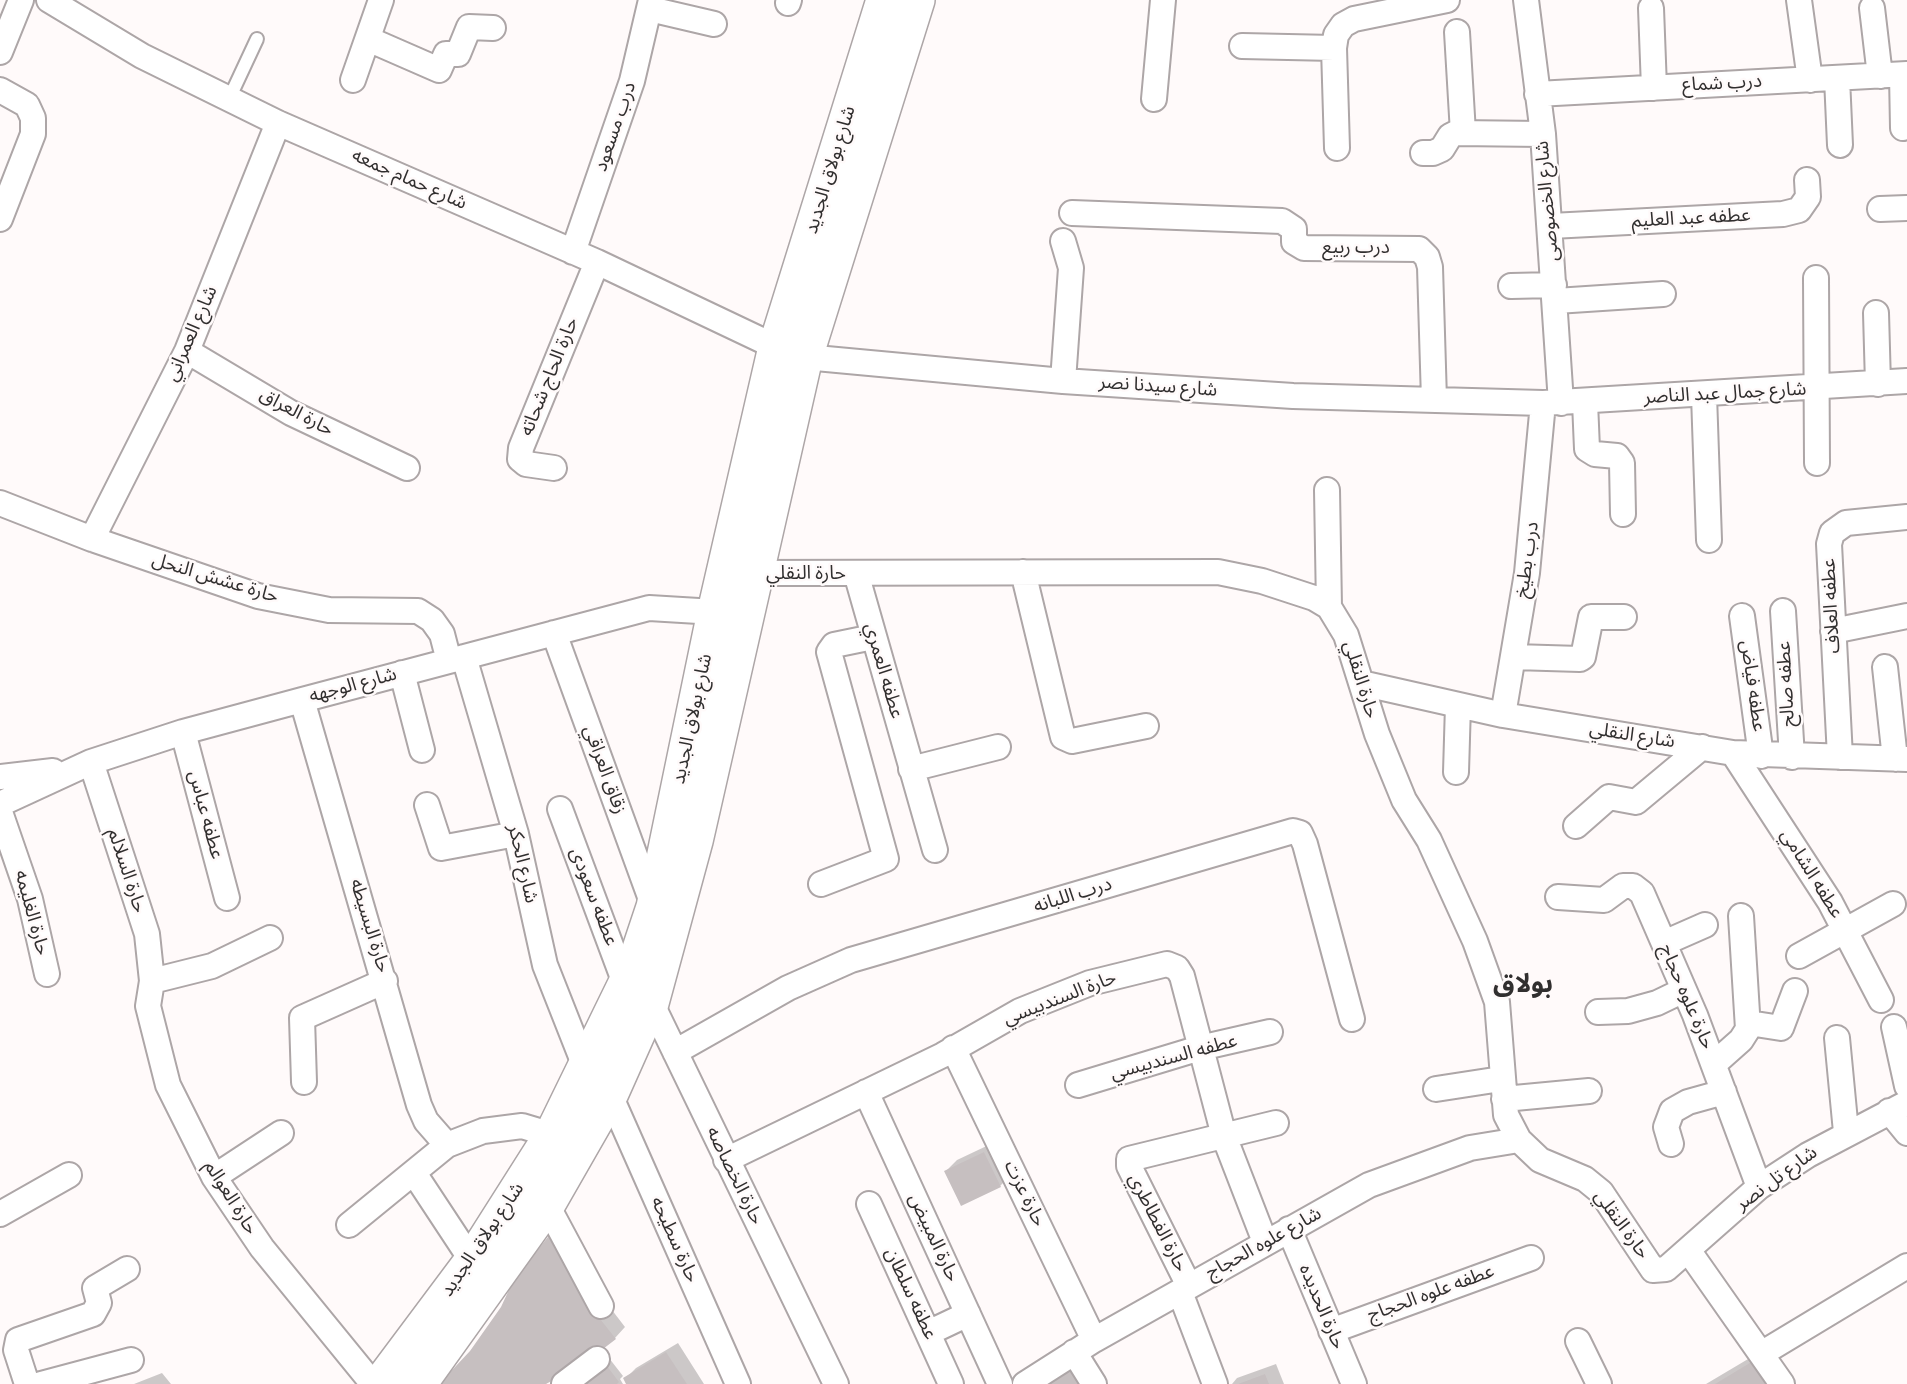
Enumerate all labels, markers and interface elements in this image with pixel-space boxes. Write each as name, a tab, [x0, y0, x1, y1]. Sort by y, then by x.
street label: درب شماع	[1681, 71, 1763, 97]
street label: درب مسعود	[590, 79, 642, 175]
street label: شارع بولاق الجديد	[801, 103, 861, 237]
street label: شارع الخصوصى	[1531, 140, 1565, 262]
street label: شارع حمام جمعه	[348, 144, 470, 216]
street label: عطفه عبد العليم	[1631, 205, 1751, 233]
street label: درب ربيع	[1322, 237, 1390, 259]
street label: شارع العمراني	[161, 283, 223, 385]
street label: حارة الحاج شحاته	[516, 314, 584, 440]
street label: شارع سيدنا نصر	[1098, 371, 1218, 403]
street label: شارع جمال عبد الناصر	[1643, 378, 1807, 410]
street label: حارة العراق	[255, 384, 337, 442]
street label: درب بطيخ	[1511, 520, 1545, 600]
street label: حارة عشش النحل	[149, 549, 281, 609]
street label: عطفه العلاف	[1818, 558, 1846, 654]
street label: حارة النقلي	[766, 563, 846, 585]
street label: عطفه العمري	[859, 621, 907, 721]
street label: حارة النقلي	[1337, 638, 1383, 722]
street label: عطفه فياض	[1734, 639, 1770, 733]
street label: عطفه صالح	[1773, 641, 1801, 727]
street label: شارع بولاق الجديد	[668, 652, 718, 786]
street label: شارع الوجهه	[307, 663, 399, 709]
street label: شارع النقلي	[1588, 718, 1676, 754]
street label: زقاق العراقي	[577, 723, 631, 817]
street label: عطفه عباس	[182, 768, 228, 862]
street label: شارع الحكر	[502, 822, 542, 906]
street label: عطفه الشامي	[1775, 825, 1847, 923]
street label: حارة السلالم	[102, 826, 150, 916]
street label: عطفه سعودى	[564, 845, 622, 949]
street label: حارة الغليمه	[9, 868, 53, 958]
street label: درب اللبانه	[1031, 873, 1115, 919]
street label: حارة البسيطه	[344, 876, 394, 976]
street label: حارة علوه حجاج	[1654, 941, 1718, 1053]
street label: حارة السندبيسي	[1000, 967, 1120, 1031]
district label: بولاق	[1493, 970, 1553, 1002]
street label: عطفه السندبيسي	[1108, 1030, 1240, 1086]
street label: حارة الخصاصه	[700, 1123, 768, 1229]
street label: شارع تل نصر	[1732, 1142, 1822, 1216]
street label: حارة العوالم	[198, 1157, 262, 1239]
street label: حارة عزت	[998, 1157, 1050, 1231]
street label: حارة الفطاطري	[1122, 1170, 1192, 1276]
street label: شارع بولاق الجديد	[436, 1179, 530, 1301]
street label: حارة النقلي	[1588, 1186, 1654, 1264]
street label: حارة المبيض	[903, 1190, 963, 1286]
street label: حارة سطيحه	[645, 1194, 703, 1286]
street label: شارع علوه الحجاج	[1202, 1203, 1326, 1285]
street label: عطفه سلطان	[879, 1245, 941, 1343]
street label: عطفه علوه الحجاج	[1364, 1260, 1498, 1328]
street label: حارة الحديده	[1293, 1261, 1349, 1353]

